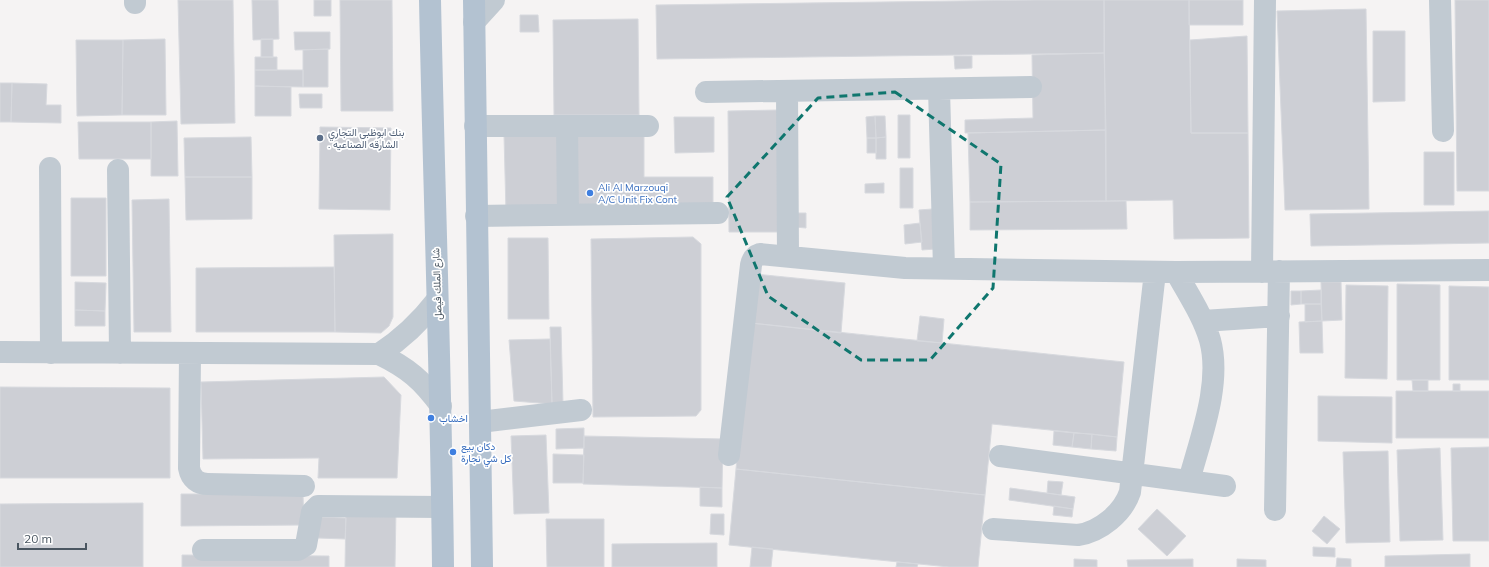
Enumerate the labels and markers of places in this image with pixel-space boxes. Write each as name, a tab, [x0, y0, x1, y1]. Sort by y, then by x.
place label: بنك ابوظبي التجاري . الشارقه الصناعيه	[328, 126, 404, 151]
marker: بنك ابوظبي التجاري . الشارقه الصناعيه	[315, 133, 325, 143]
place label: Ali Al Marzouqi A/C Unit Fix Cont	[598, 181, 678, 206]
marker: Ali Al Marzouqi A/C Unit Fix Cont	[585, 188, 595, 198]
place label: اخشاب	[439, 412, 468, 425]
marker: اخشاب	[426, 413, 436, 423]
place label: دكان بيع كل شي نجارة	[461, 440, 512, 467]
marker: دكان بيع كل شي نجارة	[448, 447, 458, 457]

